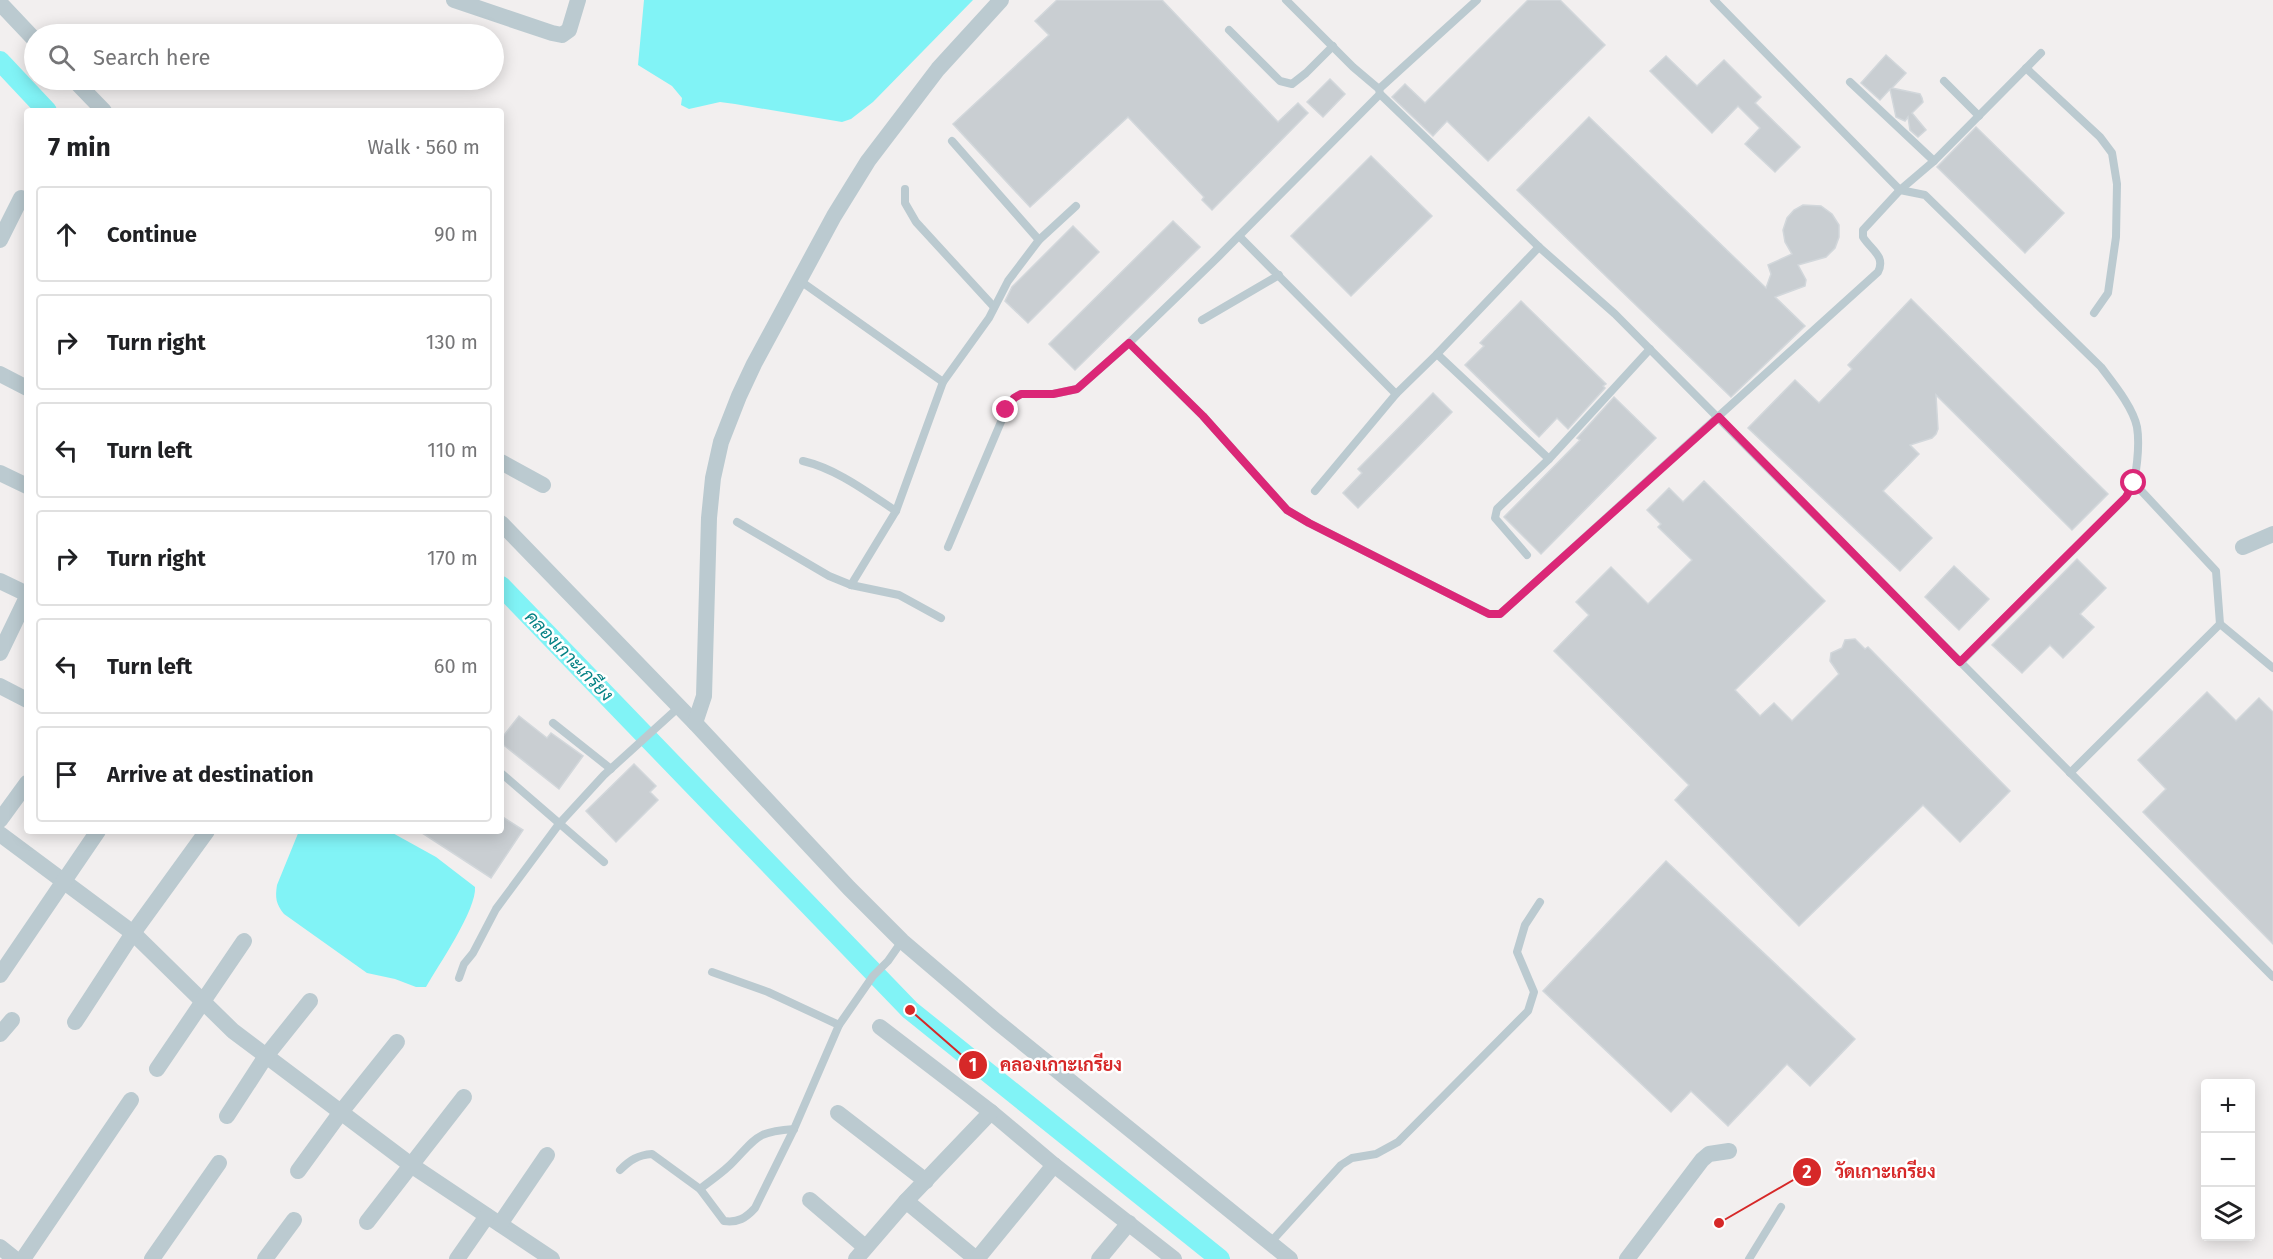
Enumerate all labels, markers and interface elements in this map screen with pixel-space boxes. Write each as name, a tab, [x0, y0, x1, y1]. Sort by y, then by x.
search box	[24, 24, 504, 90]
icon: search	[45, 41, 78, 74]
text: Search here	[93, 44, 211, 71]
text: 7 min	[48, 132, 111, 163]
text: Walk · 560 m	[368, 135, 480, 159]
icon: ahead	[50, 218, 83, 251]
text: Continue	[107, 221, 197, 248]
text: 90 m	[434, 222, 478, 246]
icon: right	[50, 326, 83, 359]
text: Turn right	[107, 329, 206, 356]
text: 130 m	[426, 330, 478, 354]
route end	[992, 396, 1018, 422]
icon: left	[50, 434, 83, 467]
text: Turn left	[107, 437, 192, 464]
text: 110 m	[427, 438, 478, 462]
route start	[2120, 469, 2146, 495]
icon: right	[50, 542, 83, 575]
text: Turn right	[107, 545, 206, 572]
text: 170 m	[427, 546, 478, 570]
water label: คลองเกาะเกรียง	[520, 605, 619, 706]
icon: left	[50, 650, 83, 683]
text: Turn left	[107, 653, 192, 680]
text: 60 m	[434, 654, 478, 678]
icon: arrive	[50, 758, 83, 791]
text: Arrive at destination	[107, 761, 314, 788]
callout: คลองเกาะเกรียง	[958, 1047, 1134, 1083]
text: คลองเกาะเกรียง	[1000, 1052, 1122, 1076]
text: 1	[969, 1054, 977, 1076]
map controls	[2201, 1079, 2255, 1241]
button: +	[2201, 1079, 2255, 1133]
button: −	[2201, 1133, 2255, 1187]
callout: วัดเกาะเกรียง	[1792, 1154, 1947, 1190]
text: วัดเกาะเกรียง	[1834, 1159, 1936, 1183]
text: 2	[1802, 1161, 1812, 1183]
button: layers	[2201, 1187, 2255, 1241]

